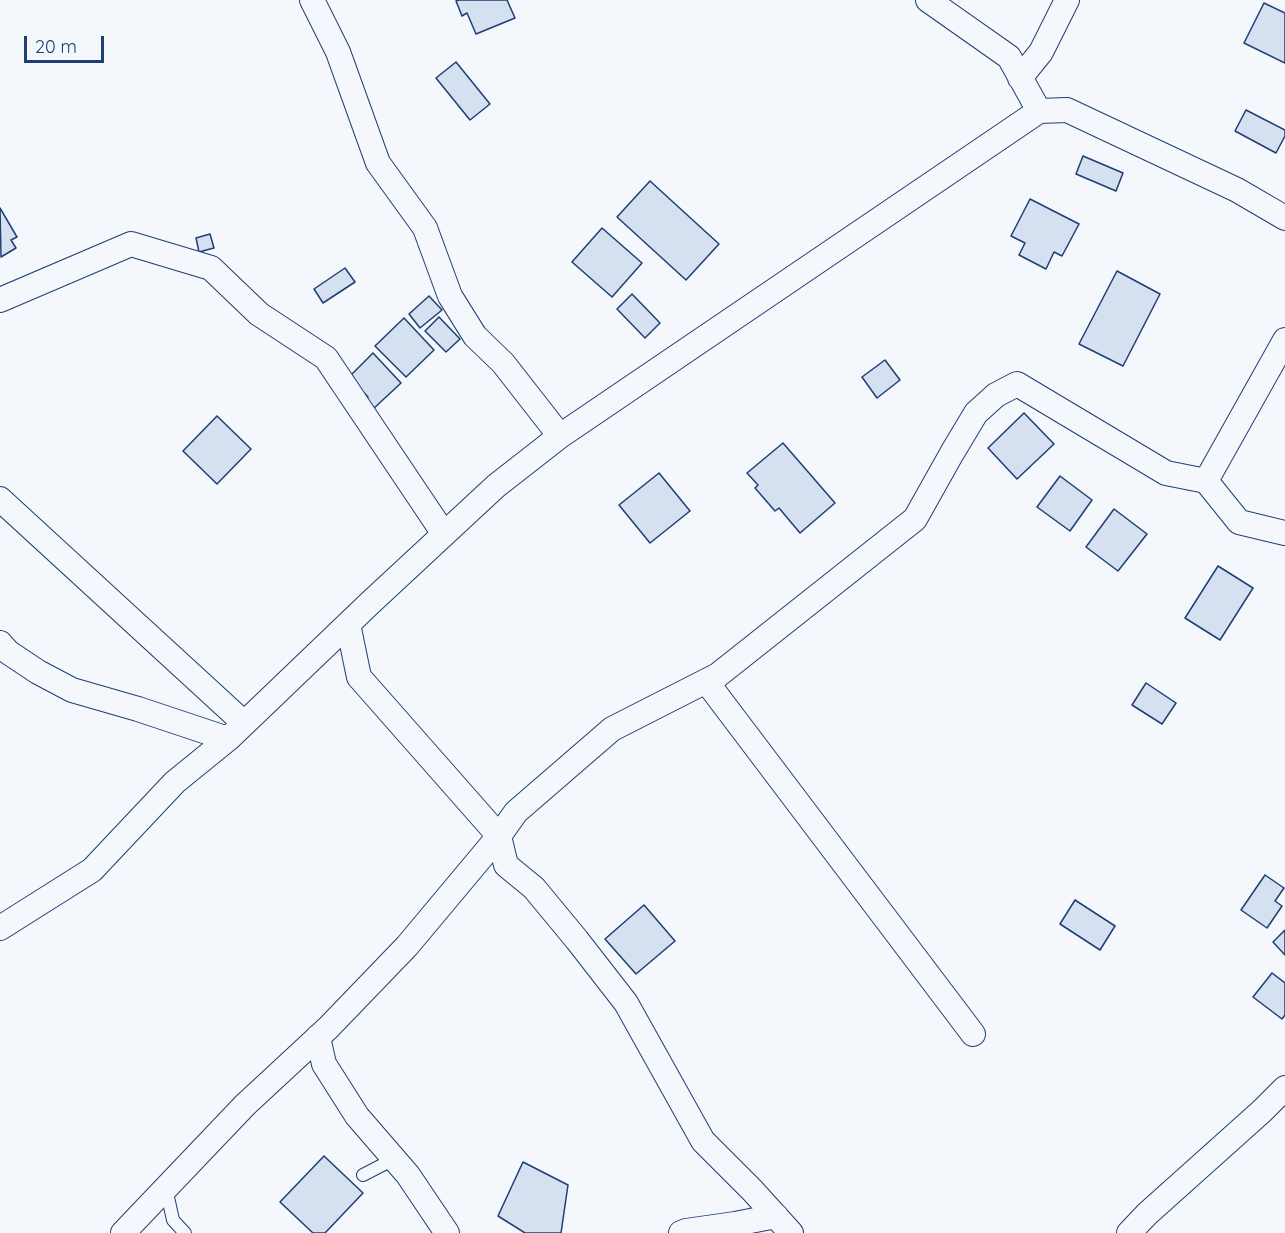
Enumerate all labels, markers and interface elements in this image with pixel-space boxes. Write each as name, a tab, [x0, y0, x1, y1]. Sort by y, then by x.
scale bar	[27, 24, 106, 62]
text: 20 m	[35, 35, 77, 58]

